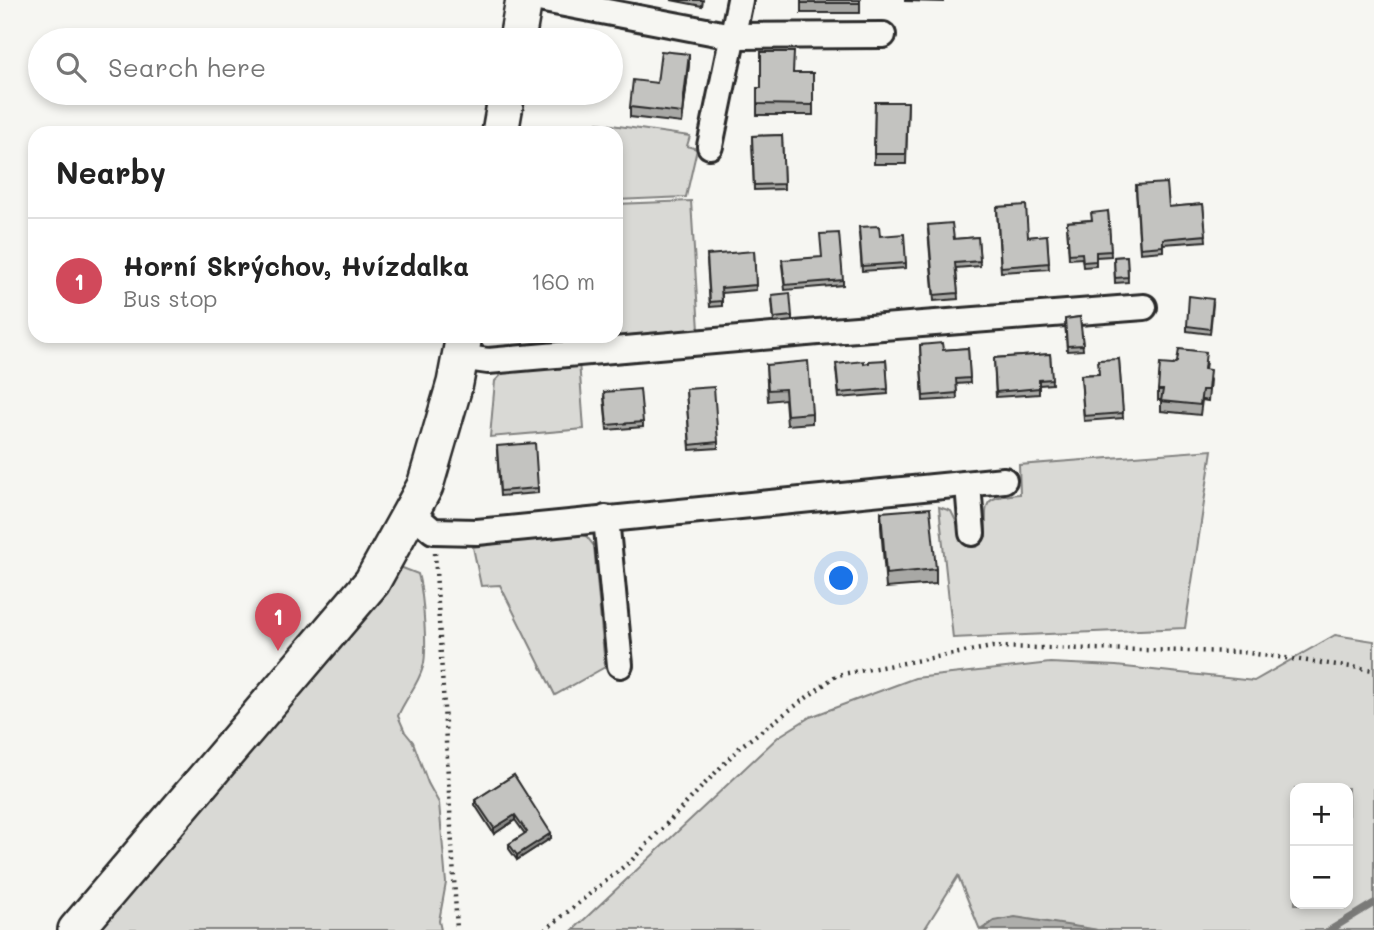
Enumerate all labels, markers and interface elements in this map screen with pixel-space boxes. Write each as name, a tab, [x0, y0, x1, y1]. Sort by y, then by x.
search box	[28, 28, 623, 105]
icon: search	[52, 48, 90, 86]
text: Search here	[108, 50, 266, 84]
text: Nearby	[56, 152, 166, 192]
text: Horní Skrýchov, Hvízdalka	[123, 249, 469, 283]
text: 1	[74, 266, 84, 296]
text: 160 m	[531, 266, 595, 296]
text: Bus stop	[123, 283, 218, 313]
your location	[824, 561, 858, 595]
pin: 1	[255, 593, 301, 651]
map controls	[1290, 783, 1353, 909]
button: +	[1290, 783, 1353, 846]
button: −	[1290, 846, 1353, 909]

